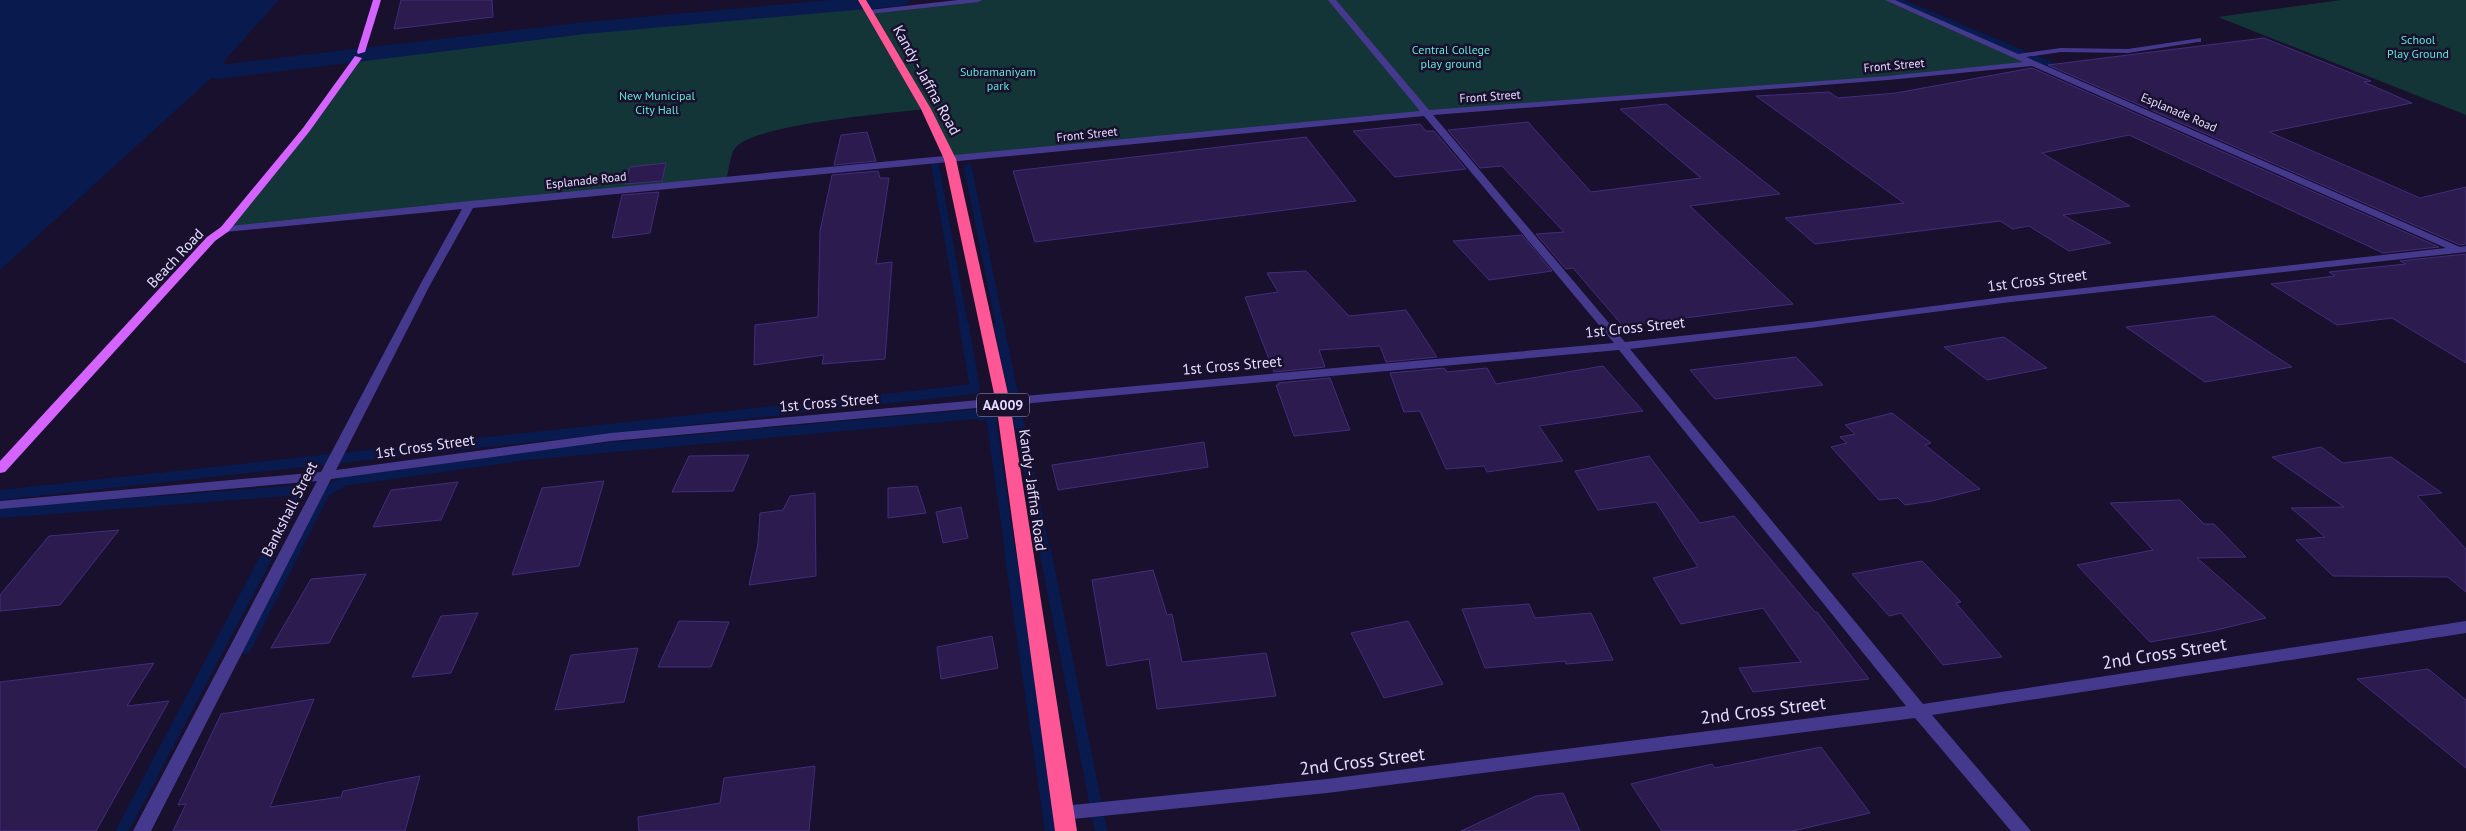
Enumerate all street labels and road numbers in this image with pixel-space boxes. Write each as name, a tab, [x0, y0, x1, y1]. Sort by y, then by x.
street label: Kandy - Jaffna Road	[889, 22, 965, 138]
street label: Front Street	[1863, 55, 1925, 75]
street label: Front Street	[1459, 86, 1521, 106]
street label: Esplanade Road	[2139, 89, 2219, 135]
street label: Front Street	[1056, 123, 1118, 145]
street label: Esplanade Road	[545, 168, 627, 192]
street label: Beach Road	[143, 224, 207, 292]
street label: 1st Cross Street	[1986, 264, 2088, 296]
street label: 1st Cross Street	[1584, 312, 1686, 342]
street label: 1st Cross Street	[1181, 351, 1283, 379]
street label: 1st Cross Street	[778, 388, 880, 416]
road number: AA009	[977, 394, 1029, 416]
street label: Kandy - Jaffna Road	[1015, 428, 1051, 552]
street label: 1st Cross Street	[374, 430, 476, 462]
street label: Bankshall Street	[257, 458, 321, 560]
street label: 2nd Cross Street	[2100, 632, 2228, 674]
street label: 2nd Cross Street	[1699, 691, 1827, 729]
street label: 2nd Cross Street	[1298, 742, 1426, 780]

